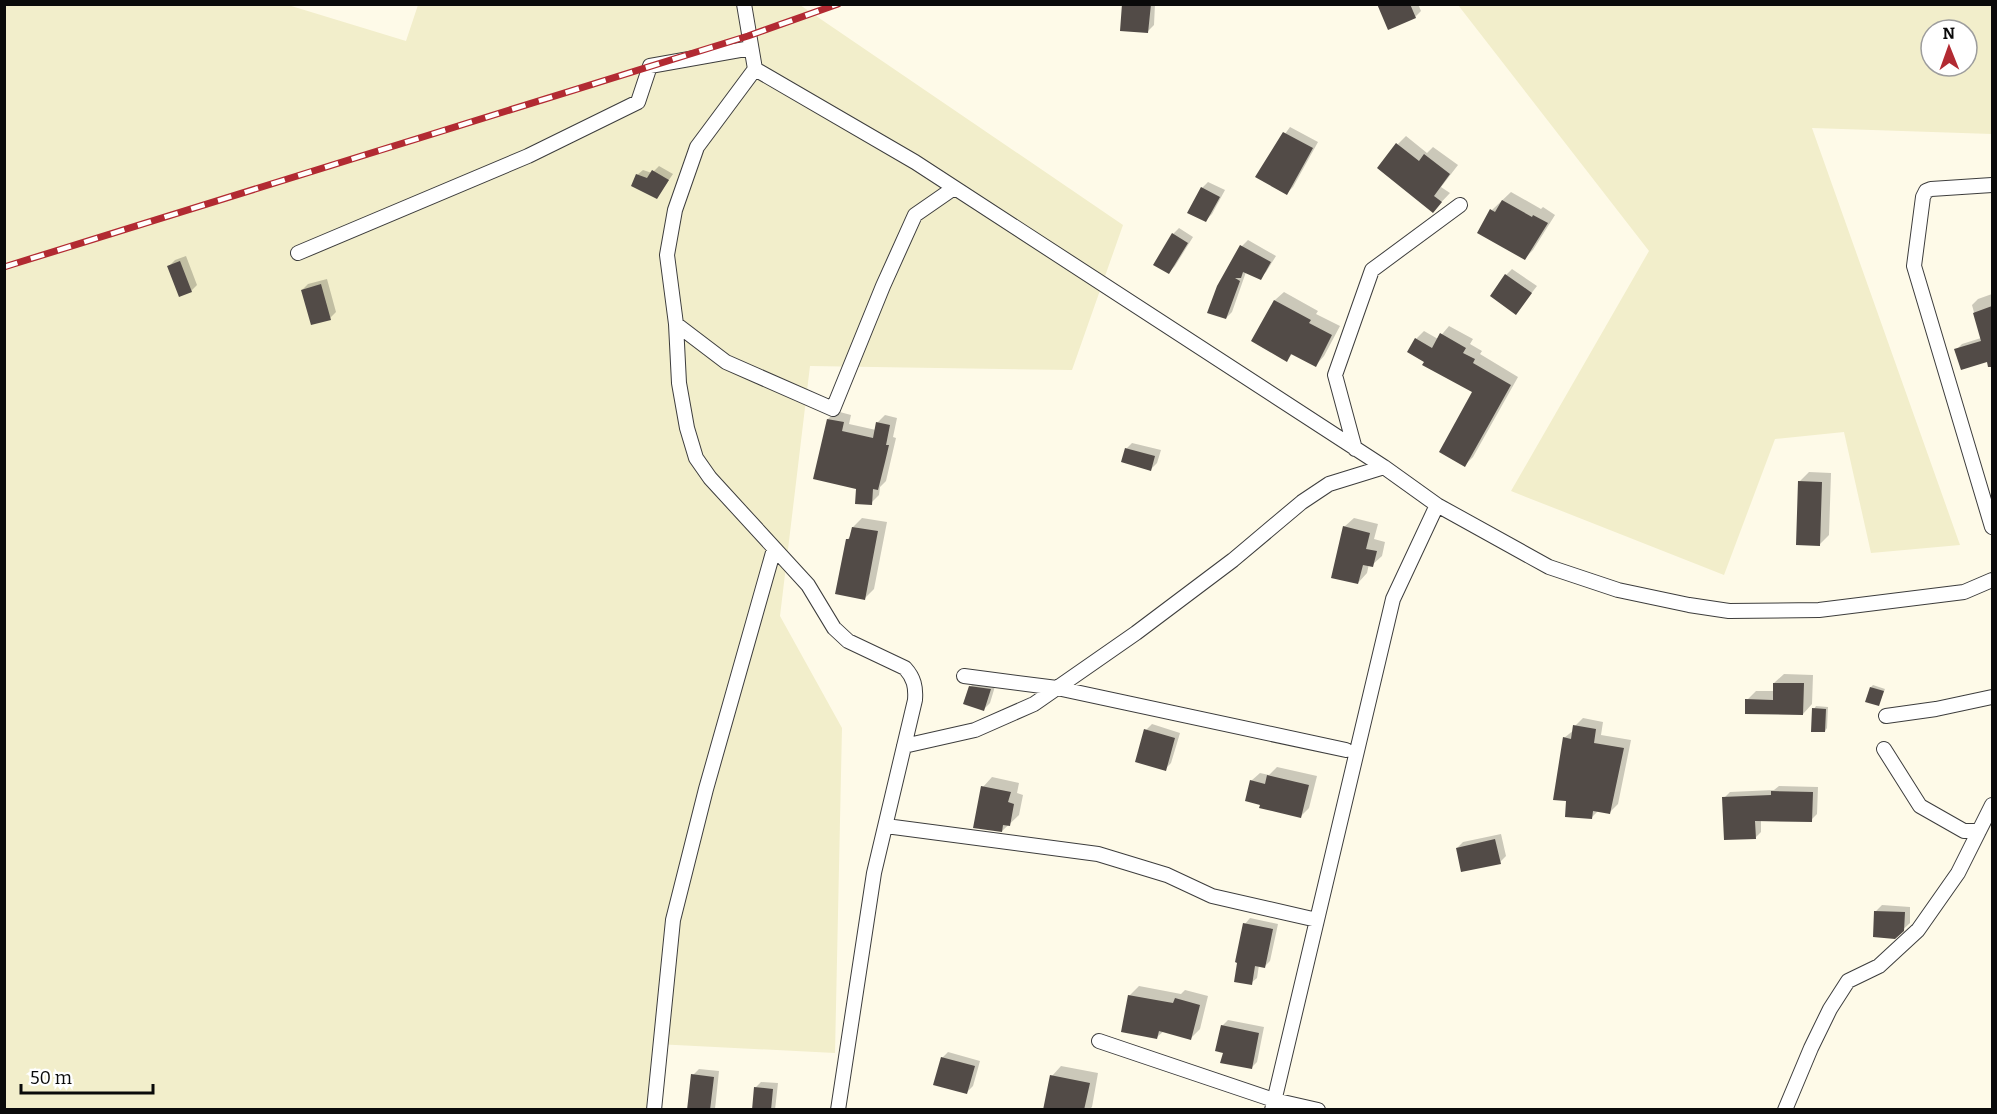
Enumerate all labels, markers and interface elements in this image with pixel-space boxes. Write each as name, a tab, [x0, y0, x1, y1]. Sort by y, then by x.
north arrow	[1919, 18, 1979, 78]
text: N	[1942, 24, 1955, 43]
scale bar	[21, 1057, 153, 1095]
text: 50 m	[30, 1067, 72, 1089]

